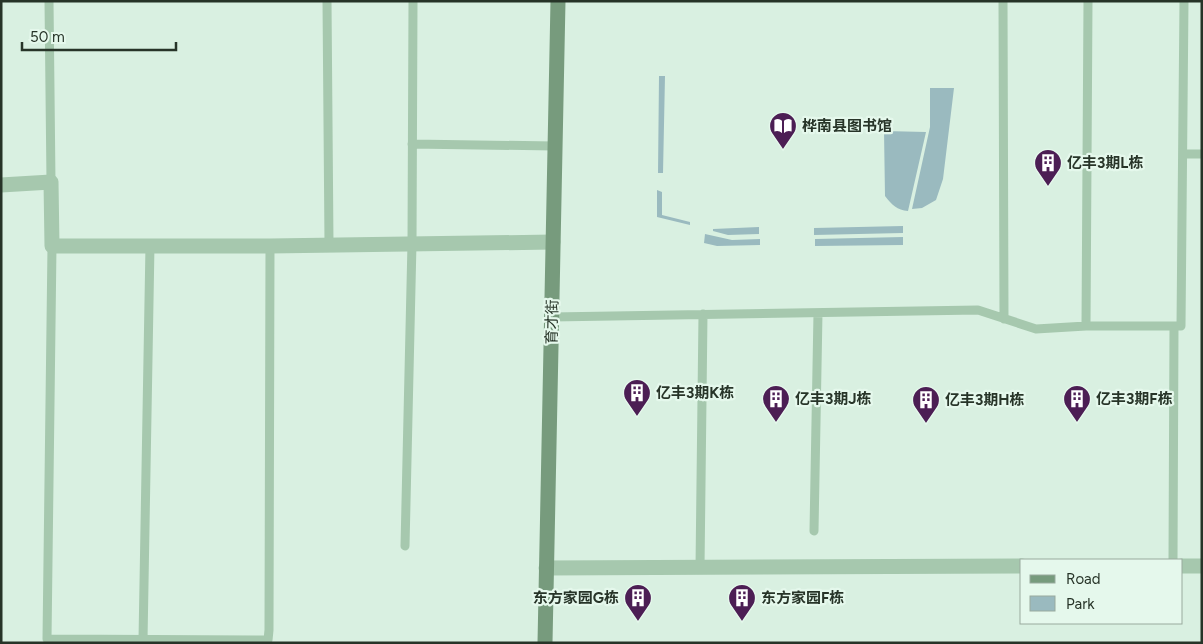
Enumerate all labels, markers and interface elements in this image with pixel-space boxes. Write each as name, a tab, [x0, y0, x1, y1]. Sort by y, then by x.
scale bar	[22, 20, 176, 52]
text: 50 m	[30, 28, 65, 46]
library icon: 桦南县图书馆	[768, 111, 798, 150]
place label: 桦南县图书馆	[802, 117, 892, 135]
building icon: 亿丰3期L栋	[1033, 148, 1063, 187]
place label: 亿丰3期L栋	[1067, 154, 1143, 172]
street label: 育才街	[543, 299, 561, 345]
building icon: 亿丰3期K栋	[622, 378, 652, 417]
place label: 亿丰3期K栋	[656, 384, 734, 402]
building icon: 亿丰3期J栋	[761, 384, 791, 423]
building icon: 亿丰3期F栋	[1062, 384, 1092, 423]
building icon: 亿丰3期H栋	[911, 385, 941, 424]
place label: 亿丰3期J栋	[795, 390, 872, 408]
place label: 亿丰3期F栋	[1096, 390, 1173, 408]
place label: 亿丰3期H栋	[945, 391, 1025, 409]
legend	[1020, 559, 1183, 624]
text: Road	[1066, 570, 1101, 588]
building icon: 东方家园G栋	[623, 583, 653, 622]
building icon: 东方家园F栋	[727, 583, 757, 622]
place label: 东方家园G栋	[533, 589, 619, 607]
place label: 东方家园F栋	[761, 589, 844, 607]
text: Park	[1066, 595, 1095, 613]

